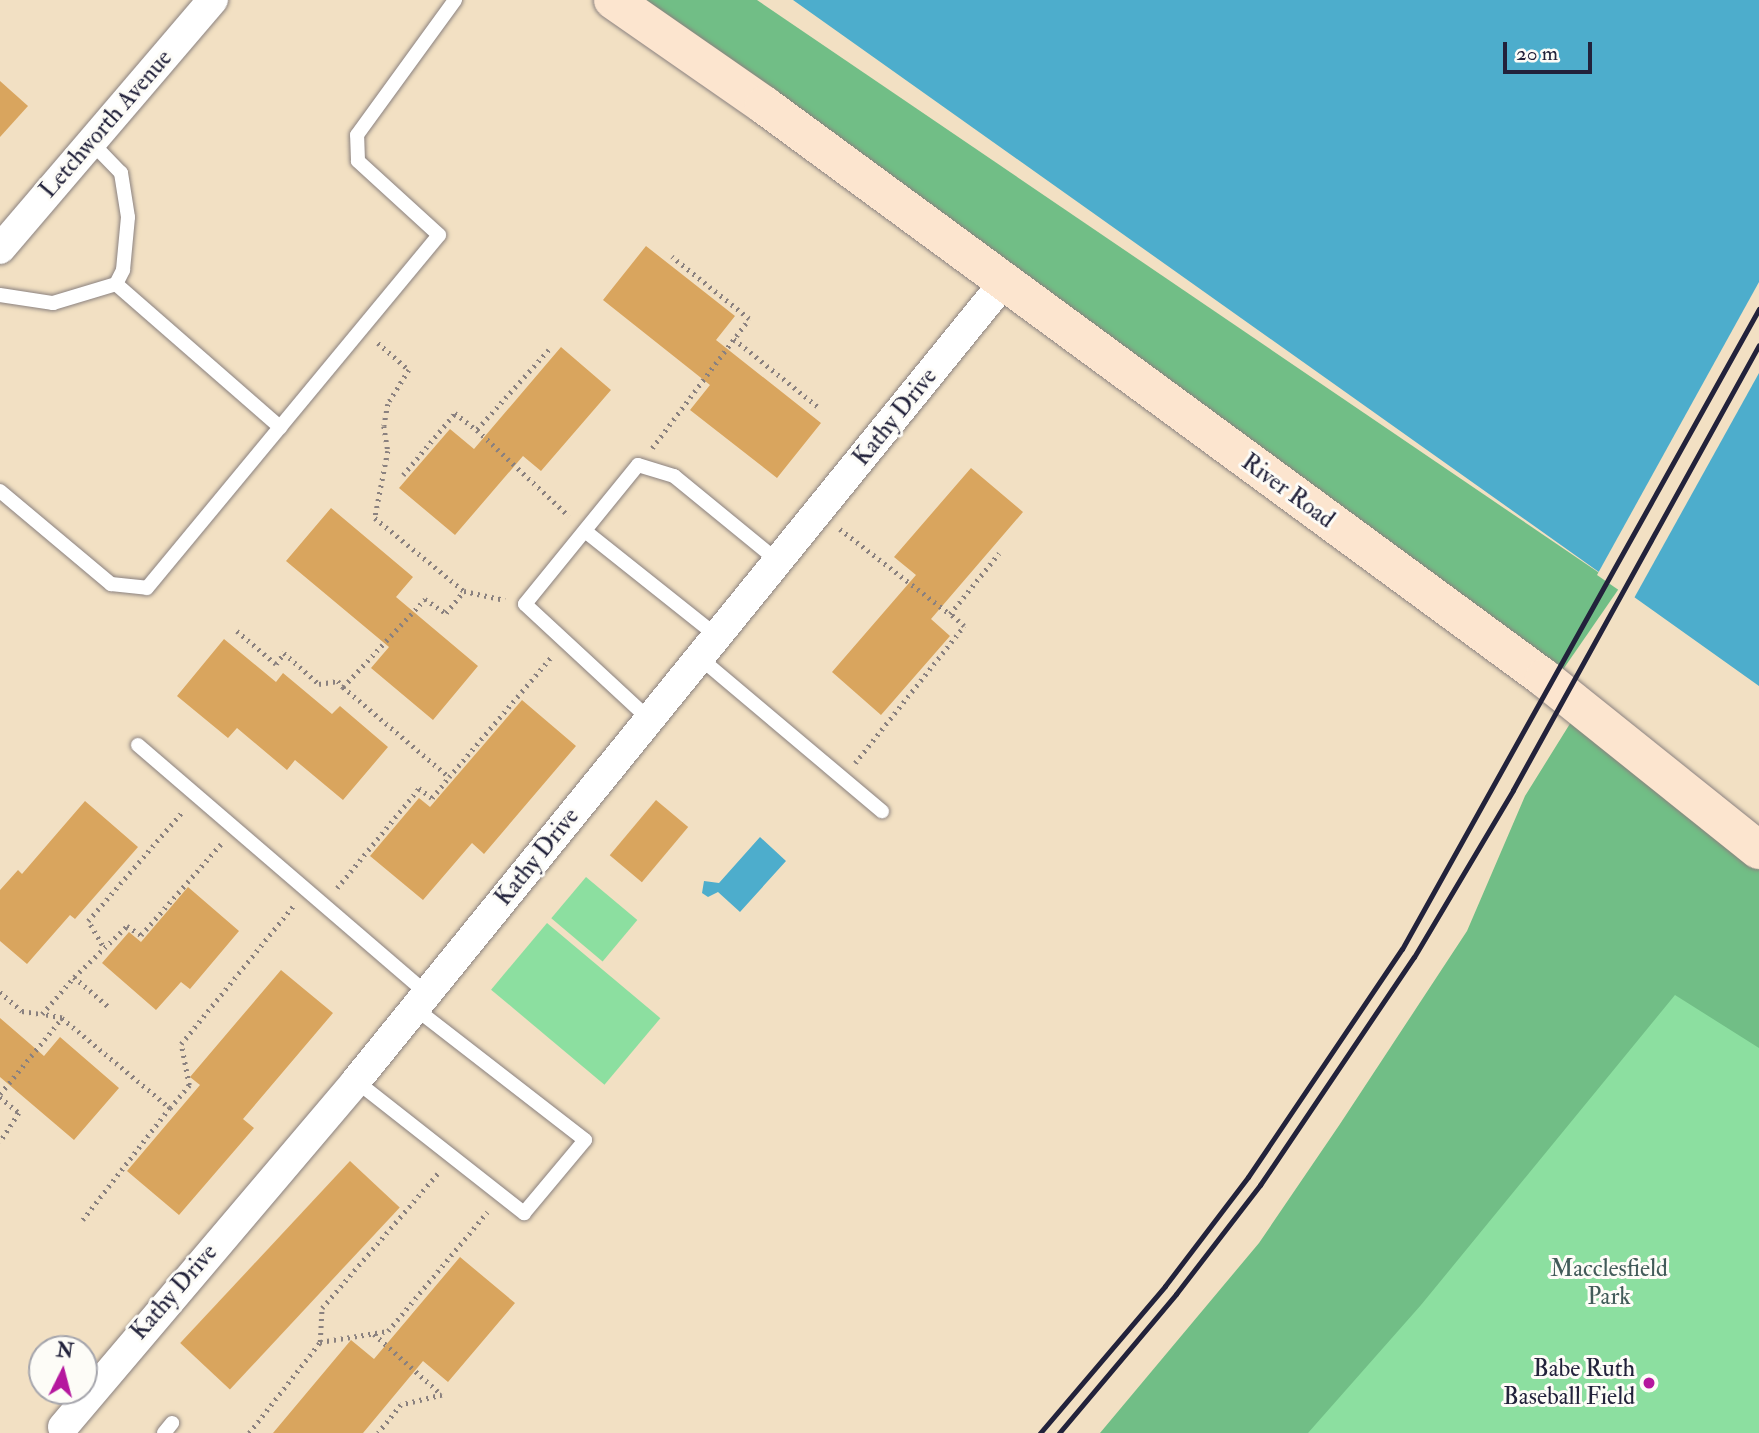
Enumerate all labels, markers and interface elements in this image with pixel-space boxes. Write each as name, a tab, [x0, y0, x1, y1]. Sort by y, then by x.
scale bar	[1507, 28, 1596, 72]
text: 20 m	[1516, 40, 1558, 67]
street label: Letchworth Avenue	[34, 44, 178, 204]
street label: Kathy Drive	[847, 362, 943, 472]
street label: River Road	[1236, 448, 1340, 534]
street label: Kathy Drive	[489, 802, 585, 912]
street label: Kathy Drive	[125, 1238, 223, 1346]
park label: Macclesfield Park	[1550, 1255, 1668, 1311]
north arrow	[28, 1335, 98, 1405]
text: N	[55, 1338, 75, 1364]
place label: Babe Ruth Baseball Field	[1503, 1355, 1635, 1411]
marker: Babe Ruth Baseball Field	[1641, 1375, 1657, 1391]

